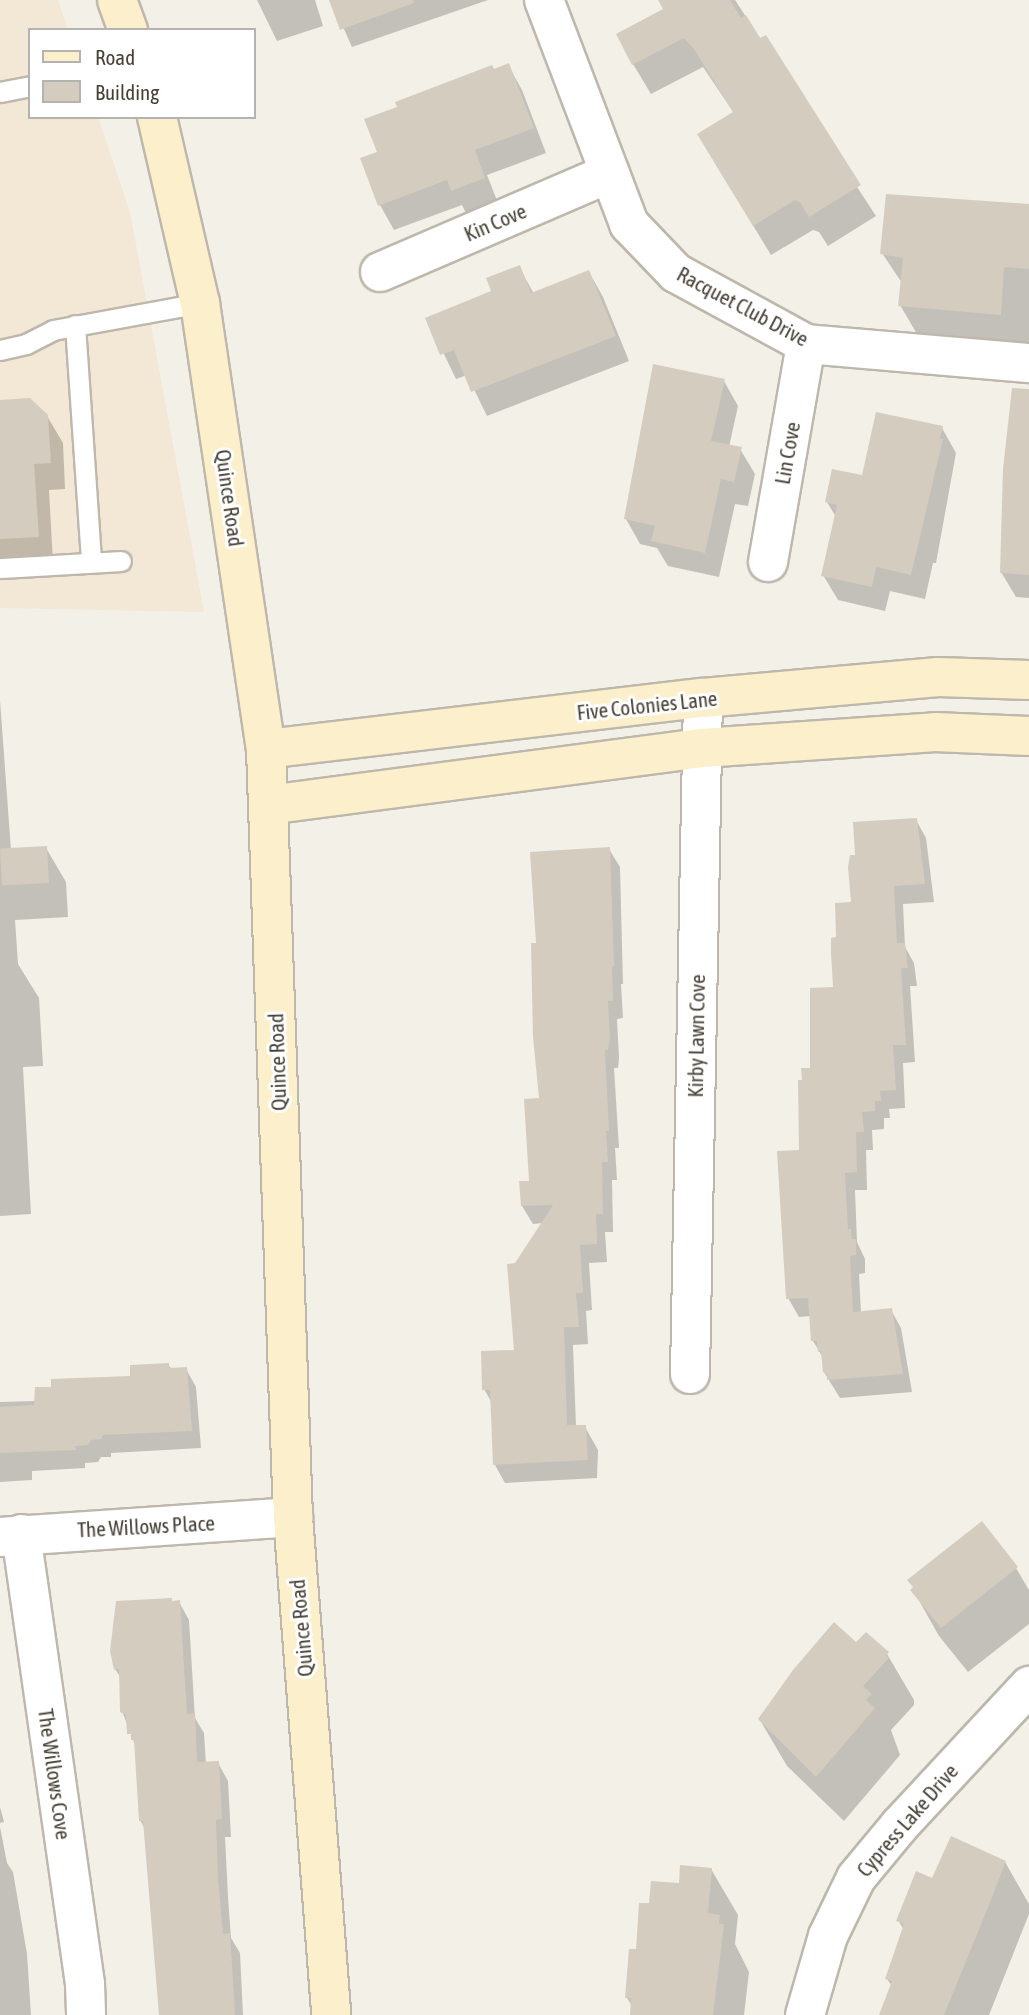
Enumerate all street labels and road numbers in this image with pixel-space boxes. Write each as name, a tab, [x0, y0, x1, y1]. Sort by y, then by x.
street label: Kin Cove	[460, 198, 530, 246]
street label: Racquet Club Drive	[673, 261, 813, 351]
street label: Lin Cove	[769, 420, 805, 486]
street label: Quince Road	[211, 448, 249, 548]
street label: Five Colonies Lane	[575, 685, 719, 725]
street label: Kirby Lawn Cove	[682, 974, 710, 1098]
street label: Quince Road	[263, 1013, 291, 1111]
street label: The Willows Place	[77, 1510, 215, 1542]
street label: Quince Road	[284, 1578, 318, 1678]
street label: The Willows Cove	[33, 1707, 77, 1841]
street label: Cypress Lake Drive	[851, 1758, 963, 1882]

